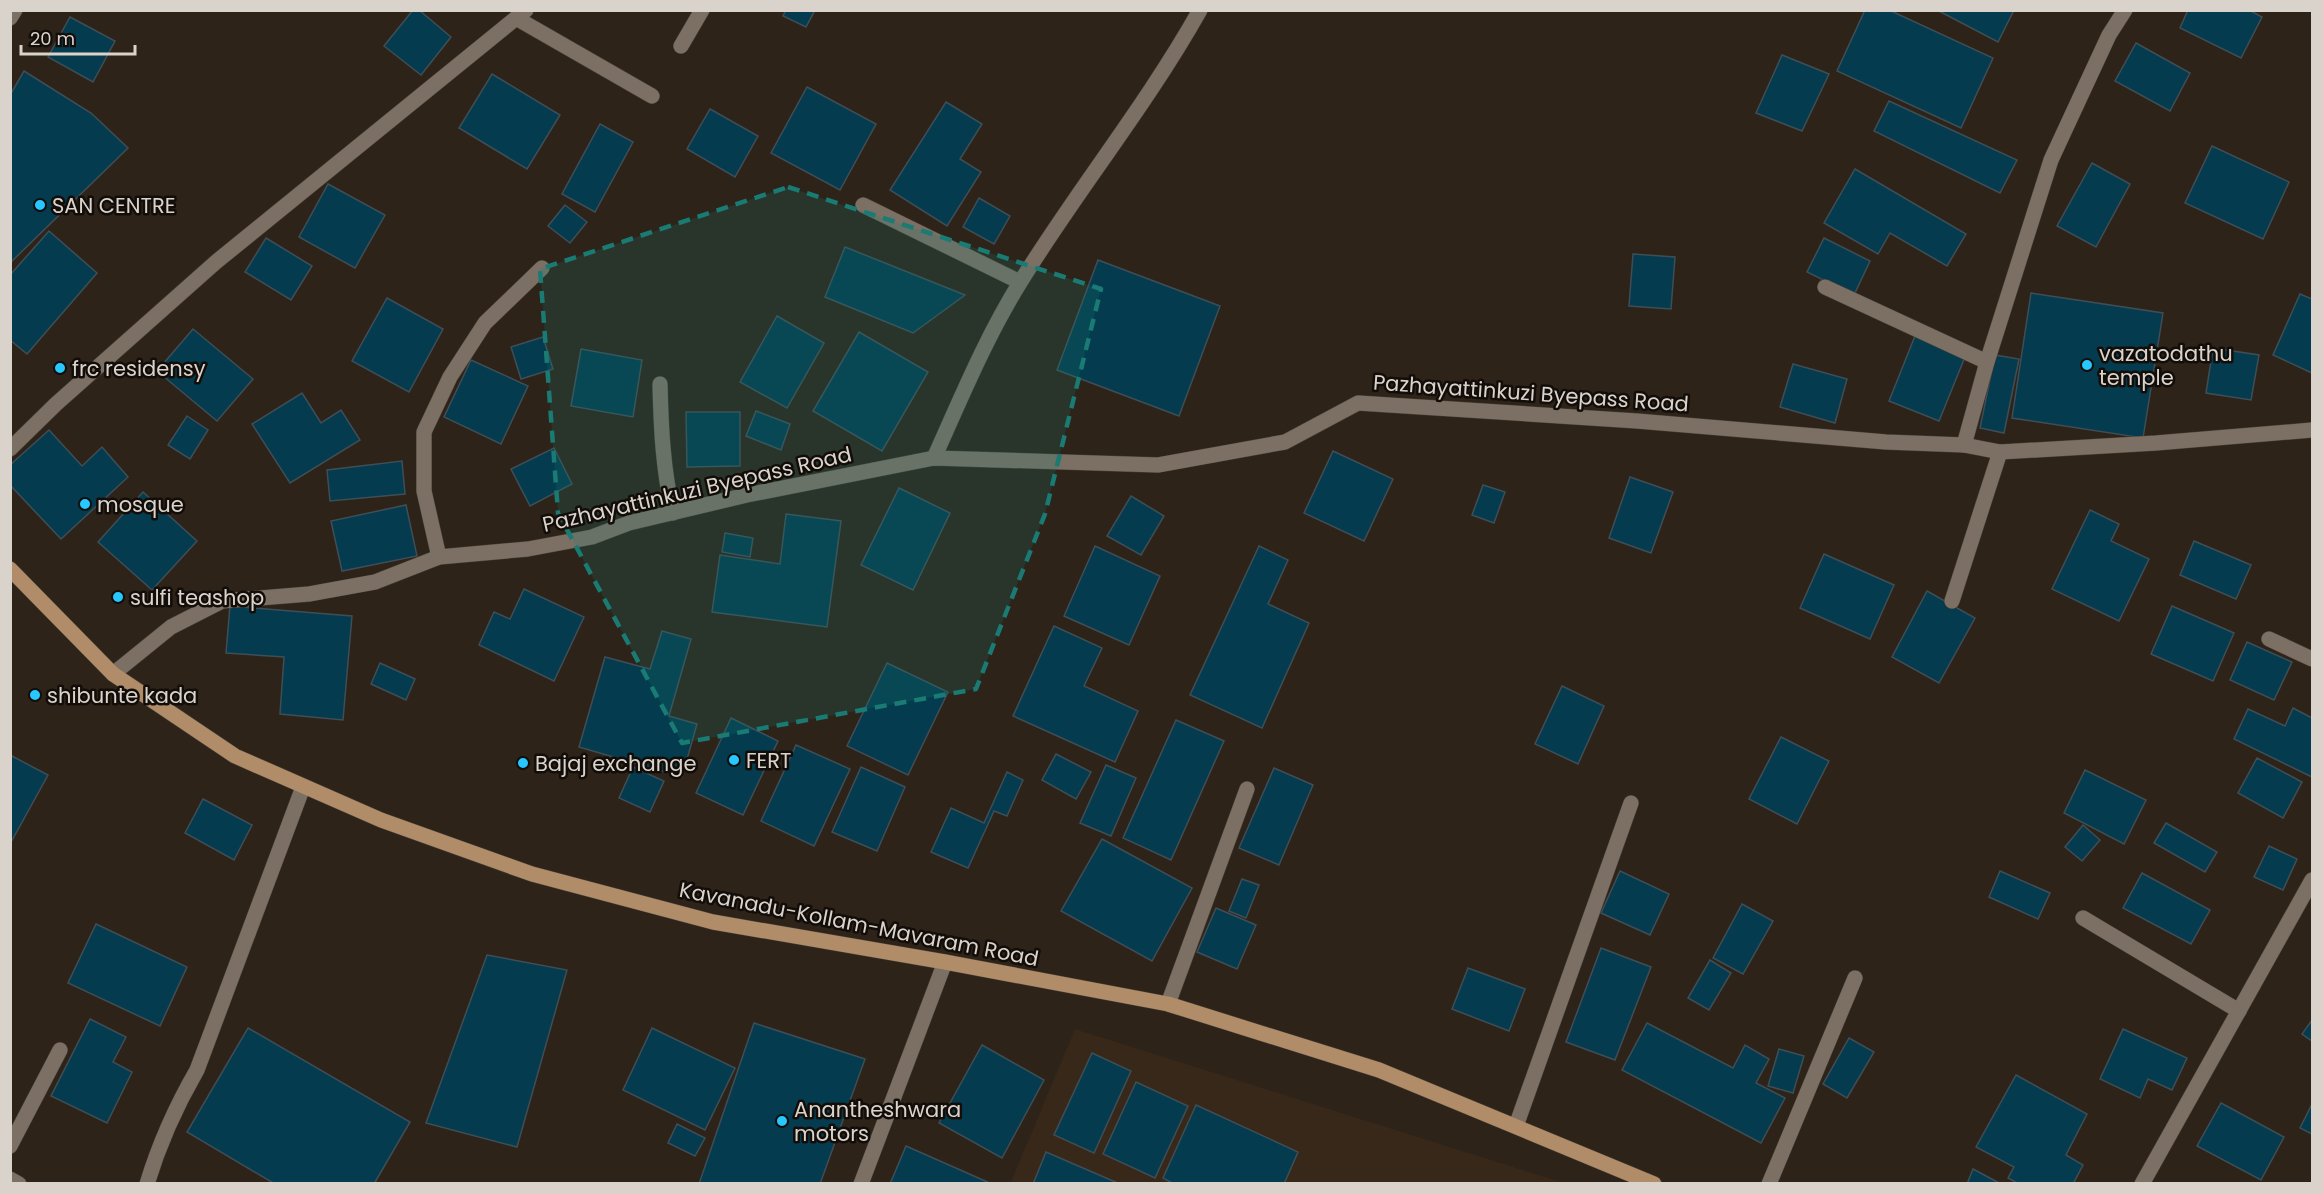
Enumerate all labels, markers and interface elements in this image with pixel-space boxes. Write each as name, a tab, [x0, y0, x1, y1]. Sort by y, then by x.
scale bar	[21, 18, 135, 56]
text: 20 m	[30, 26, 75, 51]
place label: SAN CENTRE	[52, 191, 176, 220]
marker: SAN CENTRE	[33, 198, 47, 212]
place label: vazatodathu temple	[2099, 339, 2233, 392]
place label: frc residensy	[72, 354, 206, 383]
marker: vazatodathu temple	[2080, 358, 2094, 372]
marker: frc residensy	[53, 361, 67, 375]
street label: Pazhayattinkuzi Byepass Road	[1372, 368, 1690, 418]
street label: Pazhayattinkuzi Byepass Road	[540, 439, 854, 539]
place label: mosque	[97, 490, 184, 519]
marker: mosque	[78, 497, 92, 511]
place label: sulfi teashop	[130, 583, 264, 612]
marker: sulfi teashop	[111, 590, 125, 604]
place label: shibunte kada	[47, 681, 197, 710]
marker: shibunte kada	[28, 688, 42, 702]
place label: FERT	[746, 746, 792, 775]
place label: Bajaj exchange	[535, 749, 696, 778]
marker: FERT	[727, 753, 741, 767]
marker: Bajaj exchange	[516, 756, 530, 770]
street label: Kavanadu-Kollam-Mavaram Road	[677, 875, 1041, 973]
place label: Anantheshwara motors	[794, 1095, 961, 1148]
marker: Anantheshwara motors	[775, 1114, 789, 1128]

